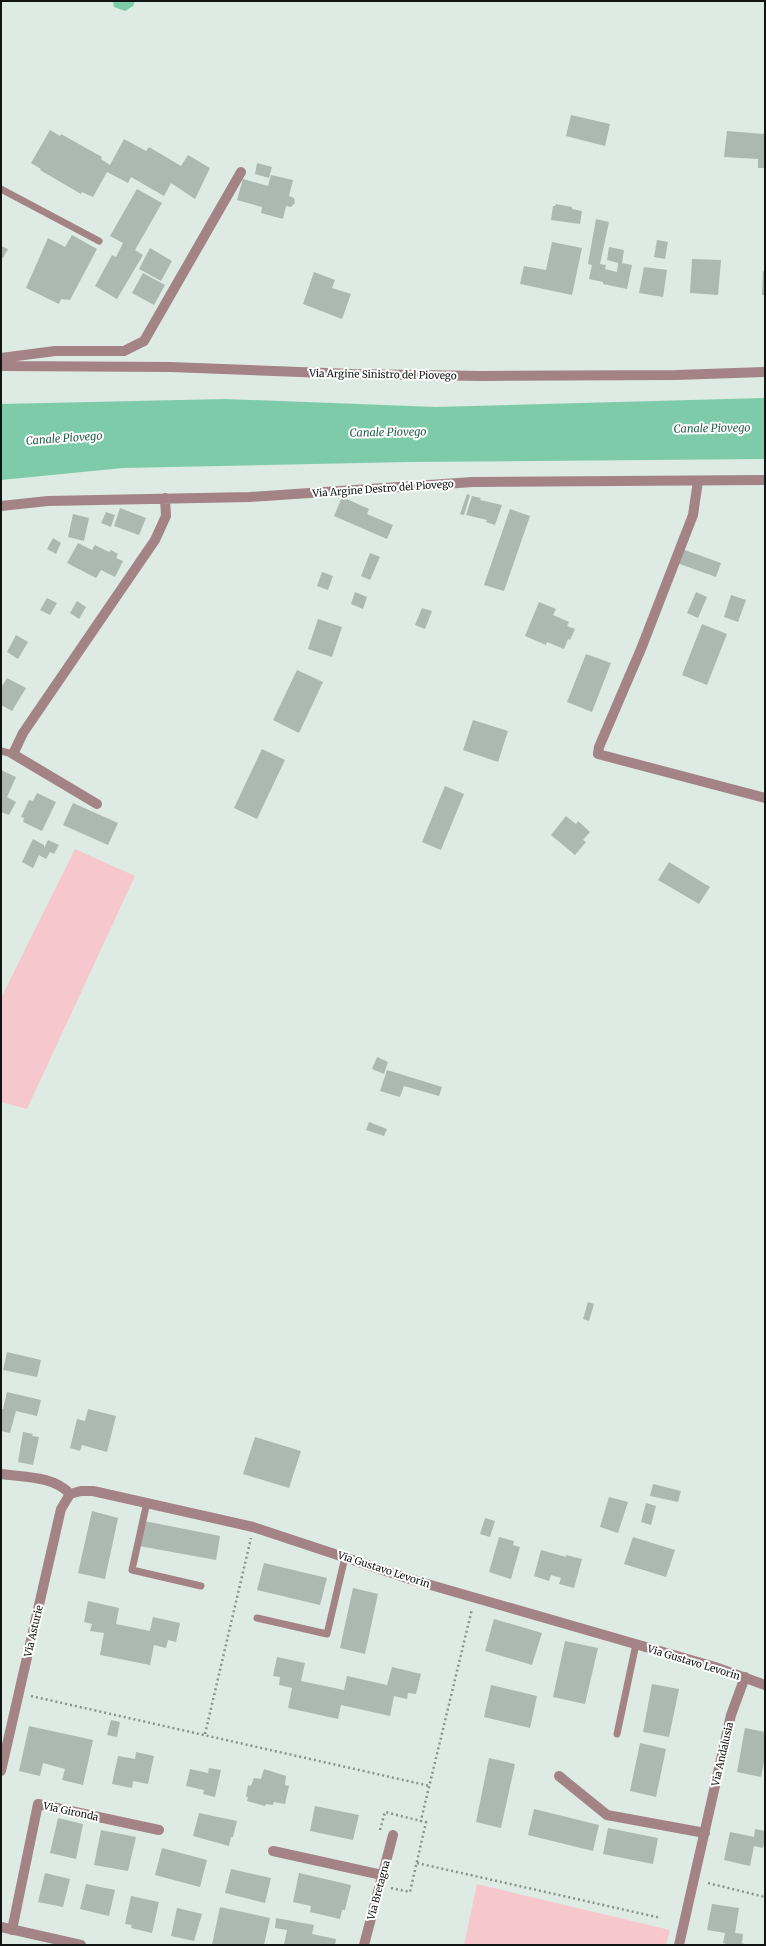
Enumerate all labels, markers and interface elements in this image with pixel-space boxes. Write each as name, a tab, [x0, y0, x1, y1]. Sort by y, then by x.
street label: Via Argine Sinistro del Piovego	[308, 367, 457, 382]
water label: Canale Piovego	[673, 420, 751, 436]
water label: Canale Piovego	[349, 424, 427, 440]
water label: Canale Piovego	[25, 428, 103, 448]
street label: Via Argine Destro del Piovego	[311, 477, 454, 500]
street label: Via Gustavo Levorin	[335, 1548, 432, 1591]
street label: Via Asturie	[21, 1604, 46, 1659]
street label: Via Gustavo Levorin	[645, 1642, 742, 1683]
street label: Via Andalusia	[709, 1720, 736, 1788]
street label: Via Gironda	[41, 1799, 100, 1824]
street label: Via Bretagna	[364, 1858, 393, 1922]

